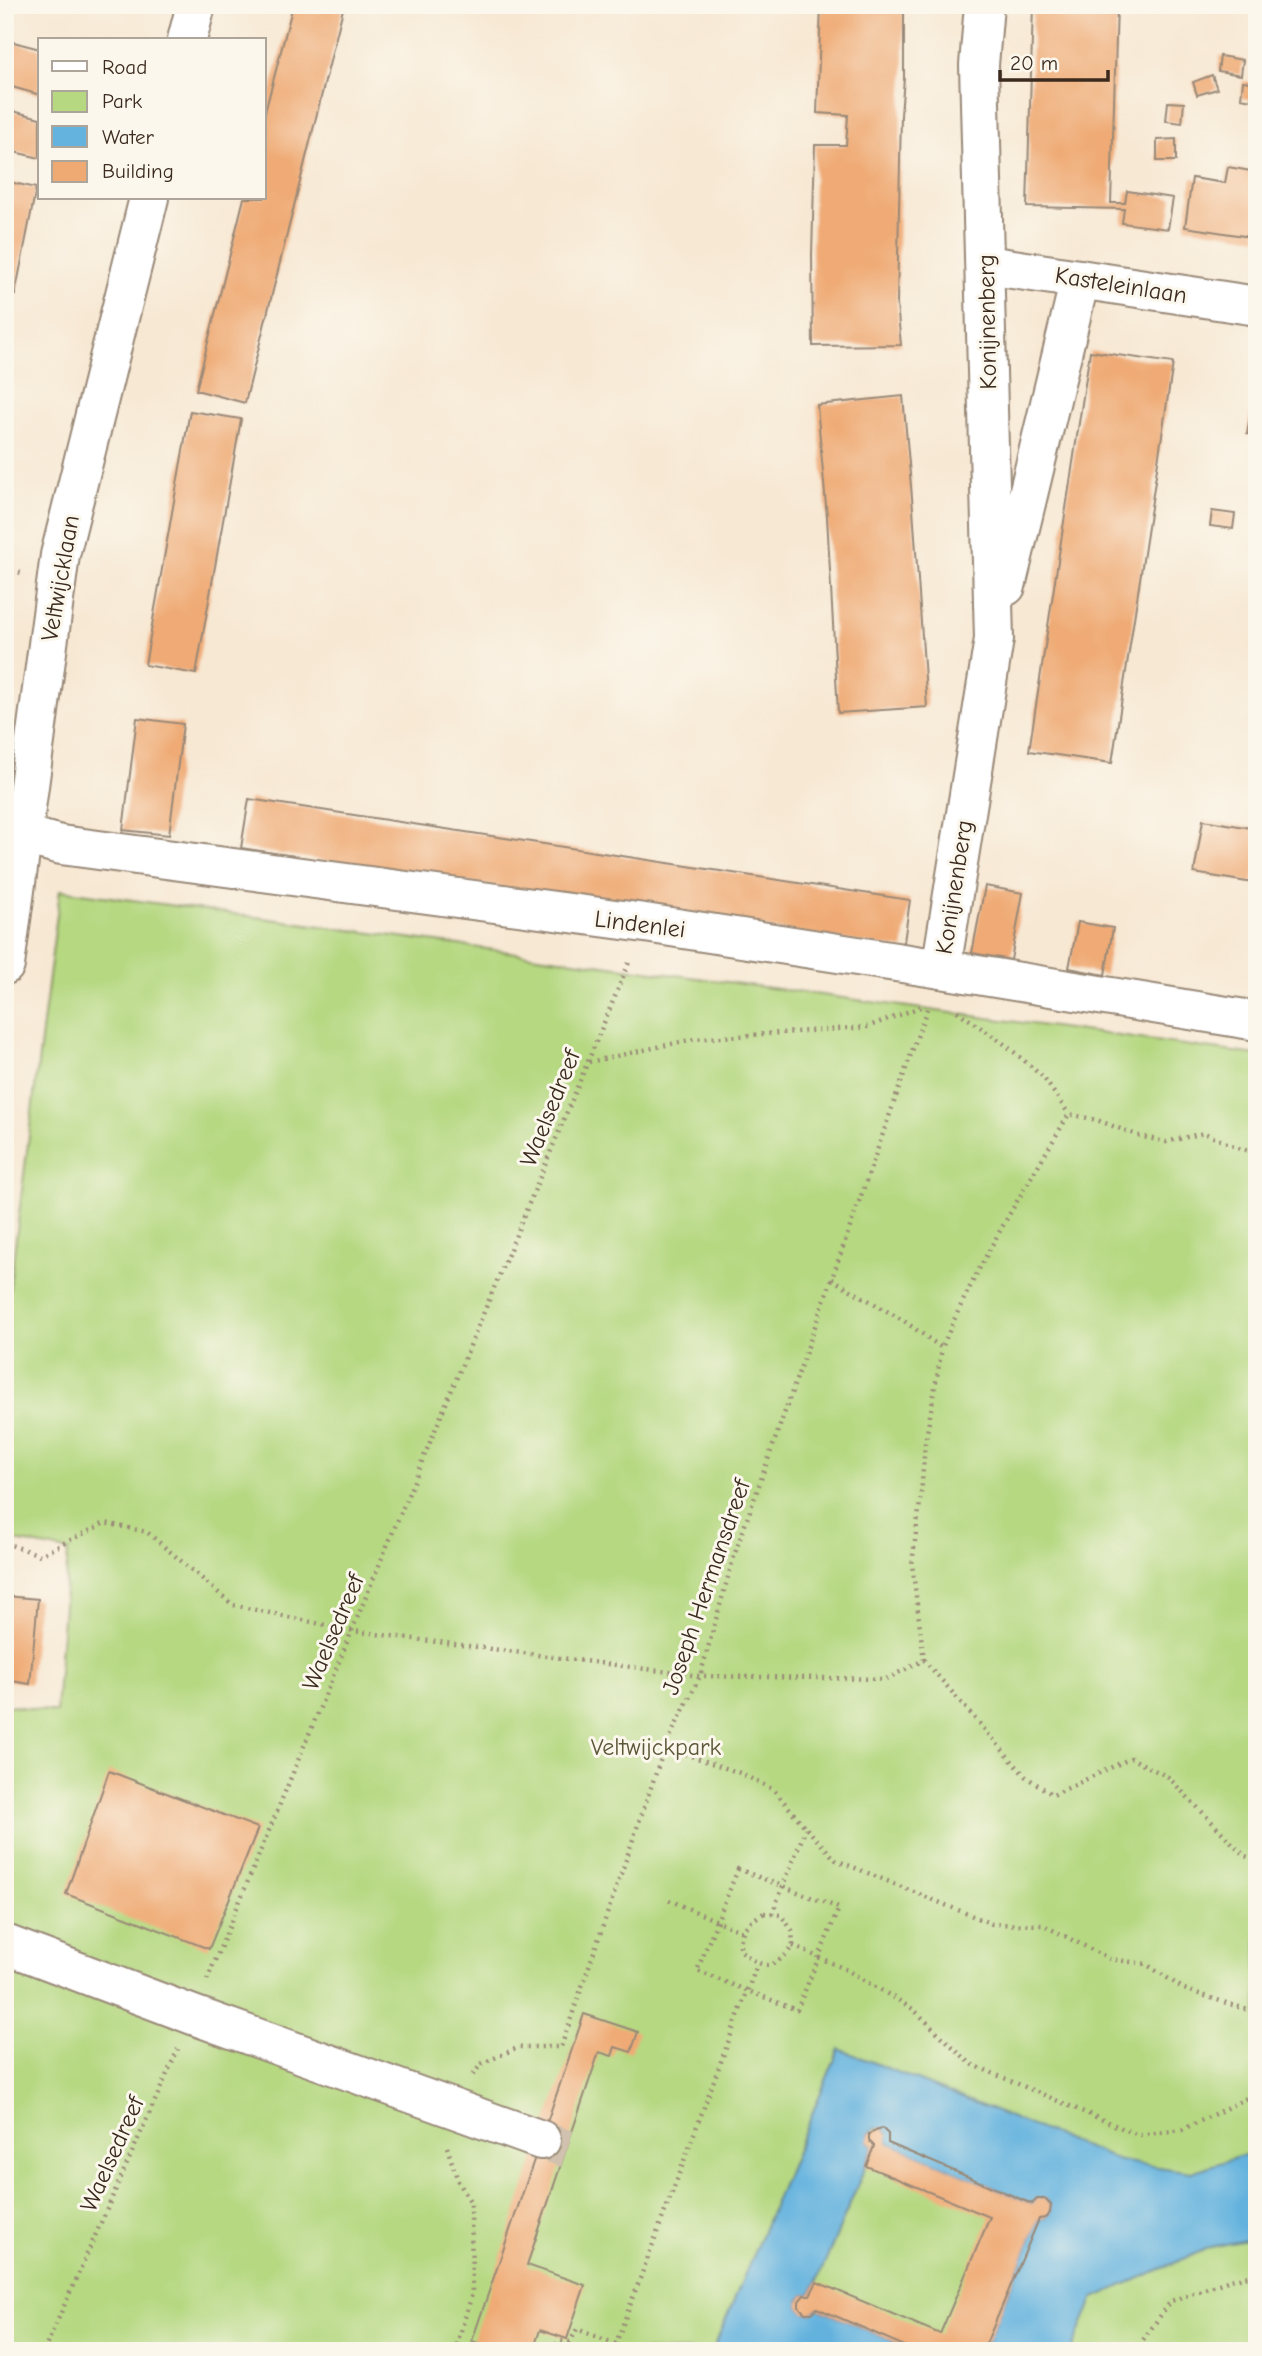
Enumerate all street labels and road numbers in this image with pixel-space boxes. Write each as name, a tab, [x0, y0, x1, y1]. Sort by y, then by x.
street label: Konijnenberg	[972, 254, 1002, 390]
street label: Kasteleinlaan	[1053, 261, 1189, 309]
street label: Veltwijcklaan	[35, 513, 85, 643]
street label: Konijnenberg	[930, 818, 978, 956]
street label: Lindenlei	[593, 905, 687, 943]
street label: Waelsedreef	[514, 1044, 587, 1170]
street label: Joseph Hermansdreef	[656, 1474, 756, 1698]
street label: Waelsedreef	[296, 1569, 370, 1694]
street label: Waelsedreef	[74, 2091, 150, 2216]

